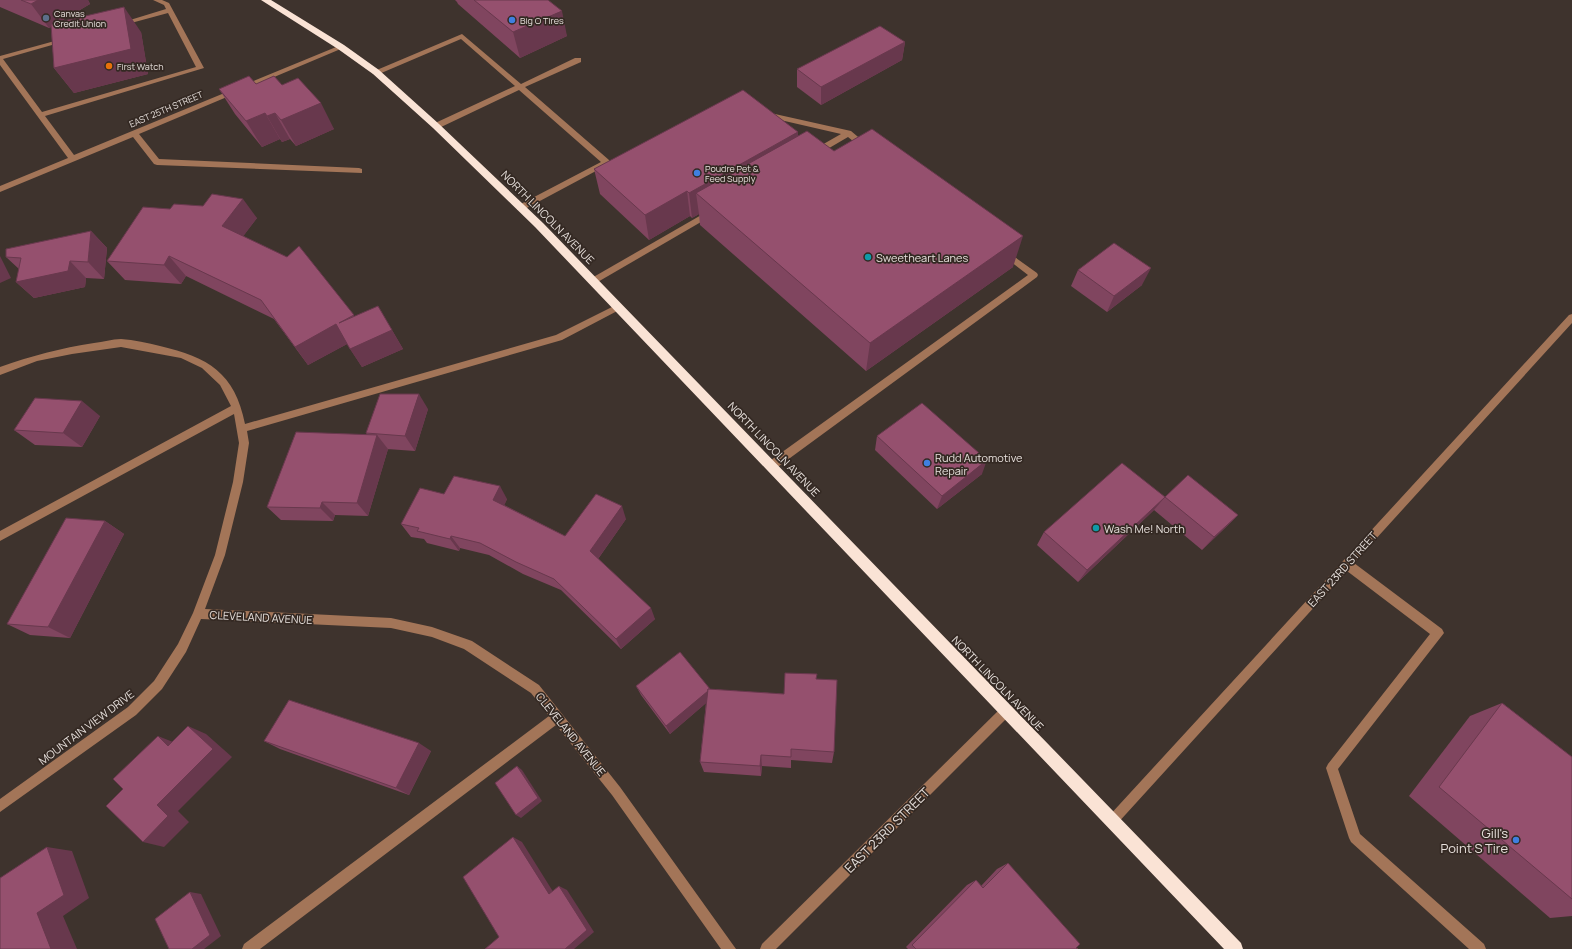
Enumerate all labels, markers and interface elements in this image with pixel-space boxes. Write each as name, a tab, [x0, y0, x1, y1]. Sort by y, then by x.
place label: Canvas Credit Union	[54, 7, 106, 30]
marker: Canvas Credit Union	[41, 13, 51, 23]
place label: Big O Tires	[520, 14, 564, 27]
marker: Big O Tires	[507, 15, 517, 25]
place label: First Watch	[117, 60, 164, 73]
marker: First Watch	[104, 61, 114, 71]
street label: EAST 25TH STREET	[127, 87, 205, 130]
place label: Poudre Pet & Feed Supply	[705, 162, 759, 185]
street label: NORTH LINCOLN AVENUE	[498, 167, 598, 267]
marker: Poudre Pet & Feed Supply	[692, 168, 702, 178]
place label: Sweetheart Lanes	[876, 250, 968, 265]
marker: Sweetheart Lanes	[863, 252, 873, 262]
street label: NORTH LINCOLN AVENUE	[725, 398, 823, 500]
place label: Rudd Automotive Repair	[935, 450, 1023, 478]
marker: Rudd Automotive Repair	[922, 458, 932, 468]
place label: Wash Me! North	[1104, 521, 1185, 536]
marker: Wash Me! North	[1091, 523, 1101, 533]
street label: EAST 23RD STREET	[1304, 528, 1380, 610]
street label: CLEVELAND AVENUE	[209, 607, 313, 627]
street label: NORTH LINCOLN AVENUE	[949, 632, 1047, 734]
street label: MOUNTAIN VIEW DRIVE	[35, 686, 137, 768]
street label: CLEVELAND AVENUE	[533, 689, 609, 779]
street label: EAST 23RD STREET	[840, 783, 934, 877]
place label: Gill's Point S Tire	[1440, 824, 1508, 857]
marker: Gill's Point S Tire	[1511, 835, 1521, 845]

